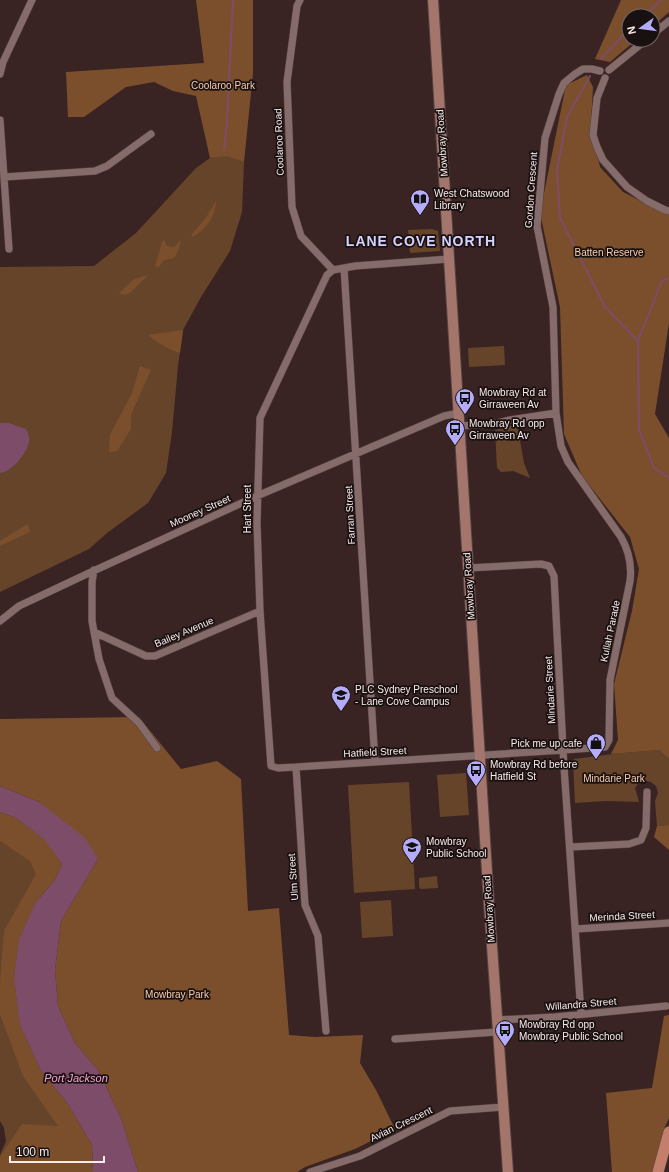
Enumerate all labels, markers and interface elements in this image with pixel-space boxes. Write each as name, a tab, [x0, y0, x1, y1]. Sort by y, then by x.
north arrow	[621, 8, 661, 48]
text: N	[625, 25, 638, 36]
park label: Coolaroo Park	[191, 80, 256, 91]
street label: Coolaroo Road	[272, 108, 286, 176]
street label: Mowbray Road	[434, 109, 450, 177]
street label: Gordon Crescent	[523, 151, 539, 228]
library icon: West Chatswood Library	[409, 188, 431, 216]
place label: West Chatswood Library	[434, 188, 509, 211]
district label: LANE COVE NORTH	[346, 233, 496, 249]
park label: Batten Reserve	[575, 247, 644, 258]
bus stop icon: Mowbray Rd at Girraween Av	[454, 387, 476, 415]
place label: Mowbray Rd at Girraween Av	[479, 387, 546, 410]
bus stop icon: Mowbray Rd opp Girraween Av	[444, 418, 466, 446]
place label: Mowbray Rd opp Girraween Av	[469, 418, 545, 441]
street label: Hart Street	[242, 485, 253, 533]
street label: Farran Street	[343, 485, 357, 545]
street label: Mooney Street	[168, 493, 232, 529]
street label: Mowbray Road	[461, 552, 477, 620]
street label: Kullah Parade	[598, 599, 622, 663]
street label: Bailey Avenue	[153, 614, 216, 649]
street label: Mindarie Street	[543, 656, 557, 724]
school or university icon: PLC Sydney Preschool - Lane Cove Campus	[330, 684, 352, 712]
place label: PLC Sydney Preschool - Lane Cove Campus	[355, 684, 458, 707]
shop icon: Pick me up cafe	[585, 732, 607, 760]
place label: Pick me up cafe	[511, 738, 582, 749]
street label: Hatfield Street	[343, 745, 407, 759]
bus stop icon: Mowbray Rd before Hatfield St	[465, 759, 487, 787]
place label: Mowbray Rd before Hatfield St	[490, 759, 578, 782]
park label: Mindarie Park	[583, 773, 646, 784]
school or university icon: Mowbray Public School	[401, 836, 423, 864]
place label: Mowbray Public School	[426, 836, 487, 859]
street label: Ulm Street	[286, 853, 300, 901]
street label: Mowbray Road	[481, 875, 497, 943]
street label: Merinda Street	[589, 909, 655, 923]
park label: Mowbray Park	[145, 989, 210, 1000]
street label: Willandra Street	[545, 995, 617, 1013]
bus stop icon: Mowbray Rd opp Mowbray Public School	[494, 1019, 516, 1047]
place label: Mowbray Rd opp Mowbray Public School	[519, 1019, 623, 1042]
water label: Port Jackson	[44, 1072, 108, 1084]
street label: Avian Crescent	[368, 1104, 434, 1144]
scale bar	[10, 1138, 104, 1164]
text: 100 m	[16, 1145, 49, 1159]

